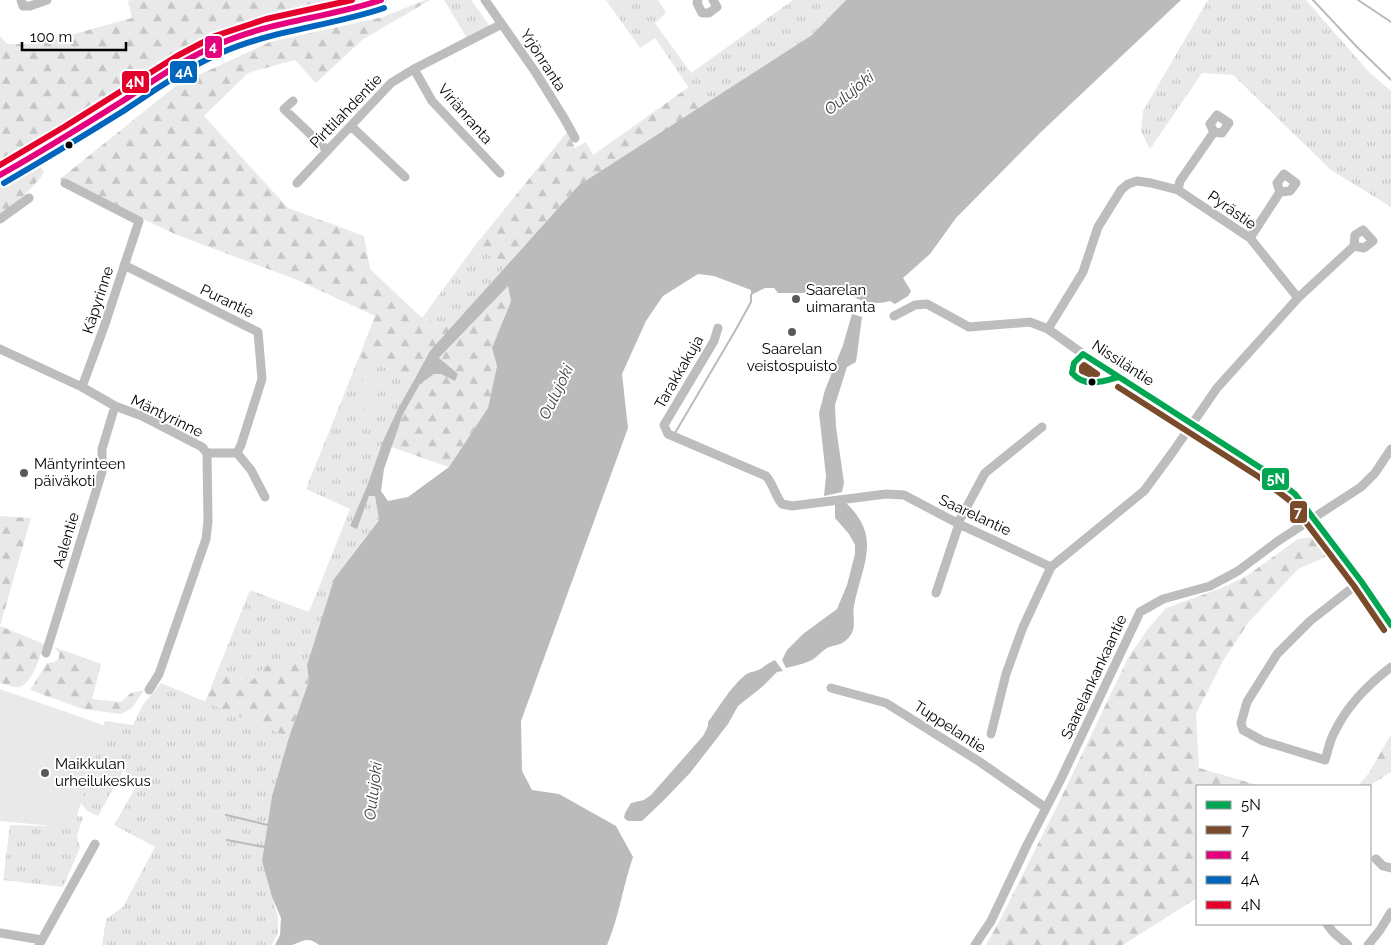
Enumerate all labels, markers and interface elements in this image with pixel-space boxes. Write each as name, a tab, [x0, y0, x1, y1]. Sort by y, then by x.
scale bar	[22, 20, 126, 52]
street label: Yrjönranta	[516, 26, 570, 94]
text: 100 m	[30, 28, 72, 46]
line badge: 4	[204, 35, 223, 59]
text: 4	[209, 38, 217, 54]
line badge: 4A	[169, 60, 198, 84]
text: 4A	[175, 64, 193, 80]
water label: Oulujoki	[820, 67, 878, 119]
line badge: 4N	[121, 70, 150, 94]
street label: Pirttilahdentie	[306, 70, 386, 152]
text: 4N	[126, 74, 144, 90]
street label: Viriänranta	[434, 80, 496, 148]
unlabelled marker	[64, 140, 74, 150]
street label: Pyrästie	[1204, 187, 1260, 233]
street label: Käpyrinne	[79, 264, 117, 336]
street label: Purantie	[197, 280, 257, 322]
place label: Saarelan uimaranta	[806, 281, 875, 316]
marker: Saarelan uimaranta	[790, 293, 802, 305]
marker: Saarelan veistospuisto	[786, 326, 798, 338]
street label: Tarakkakuja	[651, 332, 707, 412]
street label: Nissiläntie	[1088, 336, 1158, 390]
place label: Saarelan veistospuisto	[747, 340, 837, 375]
water label: Oulujoki	[535, 361, 578, 423]
unlabelled marker	[1087, 377, 1097, 387]
street label: Mäntyrinne	[128, 391, 206, 441]
place label: Mäntyrinteen päiväkoti	[34, 455, 126, 490]
marker: Mäntyrinteen päiväkoti	[18, 467, 30, 479]
line badge: 5N	[1261, 467, 1290, 491]
text: 5N	[1267, 471, 1285, 487]
street label: Saarelantie	[936, 491, 1014, 540]
line badge: 7	[1289, 500, 1308, 524]
text: 7	[1294, 504, 1302, 520]
street label: Aalentie	[49, 510, 83, 570]
street label: Saarelankankaantie	[1057, 612, 1131, 742]
street label: Tuppelantie	[911, 697, 990, 757]
place label: Maikkulan urheilukeskus	[55, 755, 151, 790]
water label: Oulujoki	[360, 760, 386, 821]
marker: Maikkulan urheilukeskus	[39, 767, 51, 779]
legend	[1196, 785, 1371, 925]
text: 5N	[1241, 796, 1261, 814]
text: 7	[1241, 821, 1249, 839]
text: 4	[1241, 846, 1249, 864]
text: 4A	[1241, 871, 1259, 889]
text: 4N	[1241, 896, 1261, 914]

